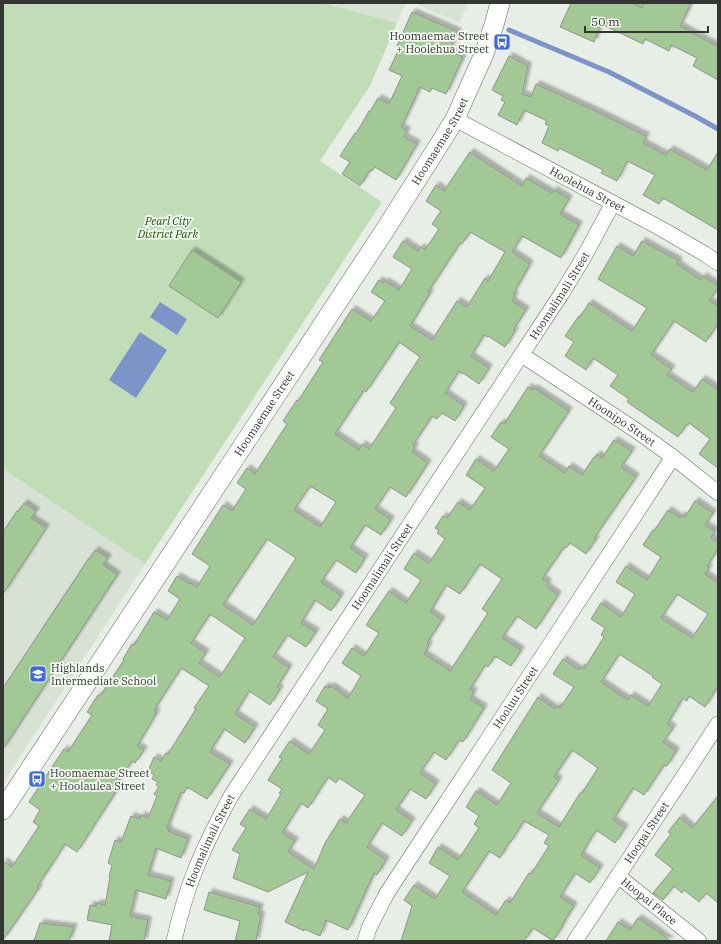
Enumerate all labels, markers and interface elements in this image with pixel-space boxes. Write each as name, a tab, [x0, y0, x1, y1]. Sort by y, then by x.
scale bar	[585, 8, 708, 34]
text: 50 m	[591, 14, 620, 29]
place label: Hoomaemae Street + Hoolehua Street	[390, 29, 489, 56]
bus stop icon: Hoomaemae Street + Hoolehua Street	[492, 32, 512, 52]
street label: Hoomaemae Street	[408, 95, 471, 188]
street label: Hoolehua Street	[547, 164, 628, 215]
park label: Pearl City District Park	[137, 214, 198, 241]
street label: Hoomalimali Street	[526, 249, 592, 342]
street label: Hoomaemae Street	[231, 368, 298, 459]
street label: Hoonipo Street	[586, 394, 658, 449]
street label: Hoomalimali Street	[348, 520, 416, 613]
place label: Highlands Intermediate School	[51, 661, 156, 688]
street label: Hooluu Street	[490, 663, 541, 731]
school or university icon: Highlands Intermediate School	[28, 664, 48, 684]
place label: Hoomaemae Street + Hoolaulea Street	[50, 766, 150, 793]
bus stop icon: Hoomaemae Street + Hoolaulea Street	[27, 769, 47, 789]
street label: Hoomalimali Street	[183, 791, 238, 889]
street label: Hoopai Street	[621, 799, 672, 866]
street label: Hoopai Place	[618, 874, 680, 928]

